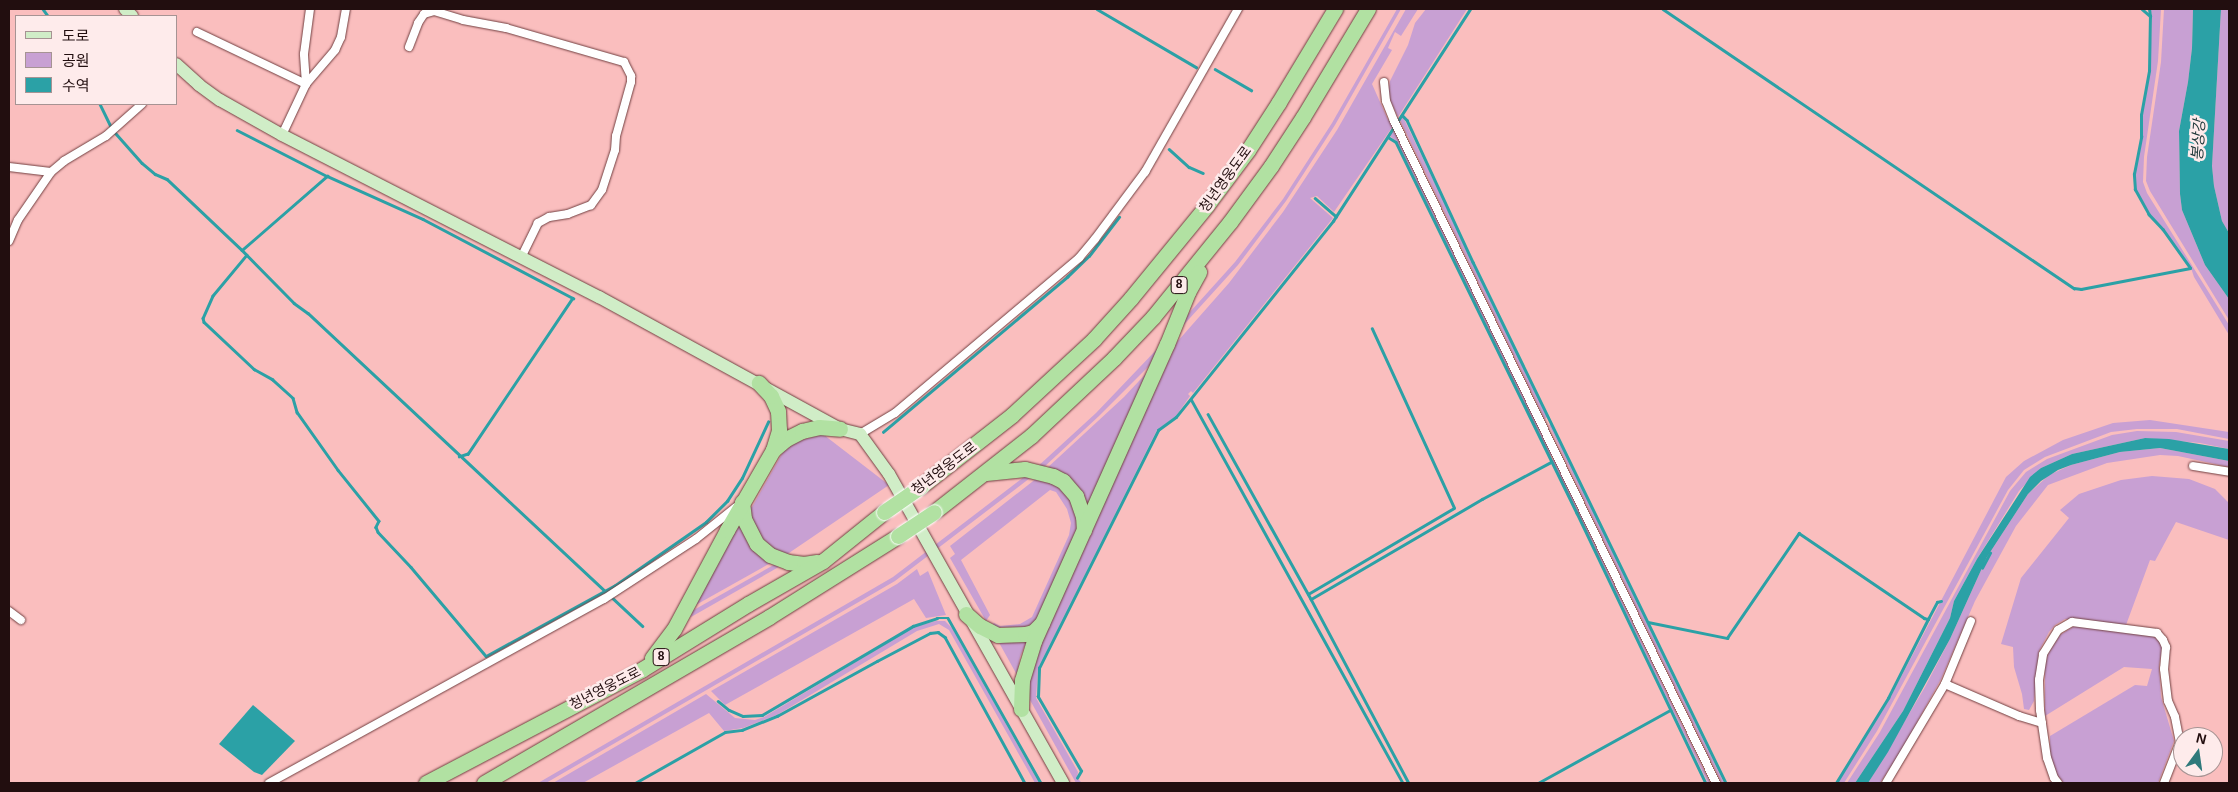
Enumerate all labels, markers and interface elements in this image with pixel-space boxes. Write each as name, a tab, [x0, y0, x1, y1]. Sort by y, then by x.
legend	[15, 15, 178, 105]
text: 도로	[62, 27, 90, 44]
text: 공원	[62, 52, 90, 69]
text: 수역	[62, 77, 90, 94]
water label: 봉상강	[2188, 119, 2208, 161]
street label: 청년영웅도로	[1195, 143, 1255, 215]
road number: 8	[1170, 276, 1188, 294]
street label: 청년영웅도로	[908, 438, 980, 498]
road number: 8	[652, 648, 670, 666]
street label: 청년영웅도로	[567, 663, 643, 713]
north arrow	[2173, 727, 2223, 777]
text: N	[2195, 729, 2208, 747]

